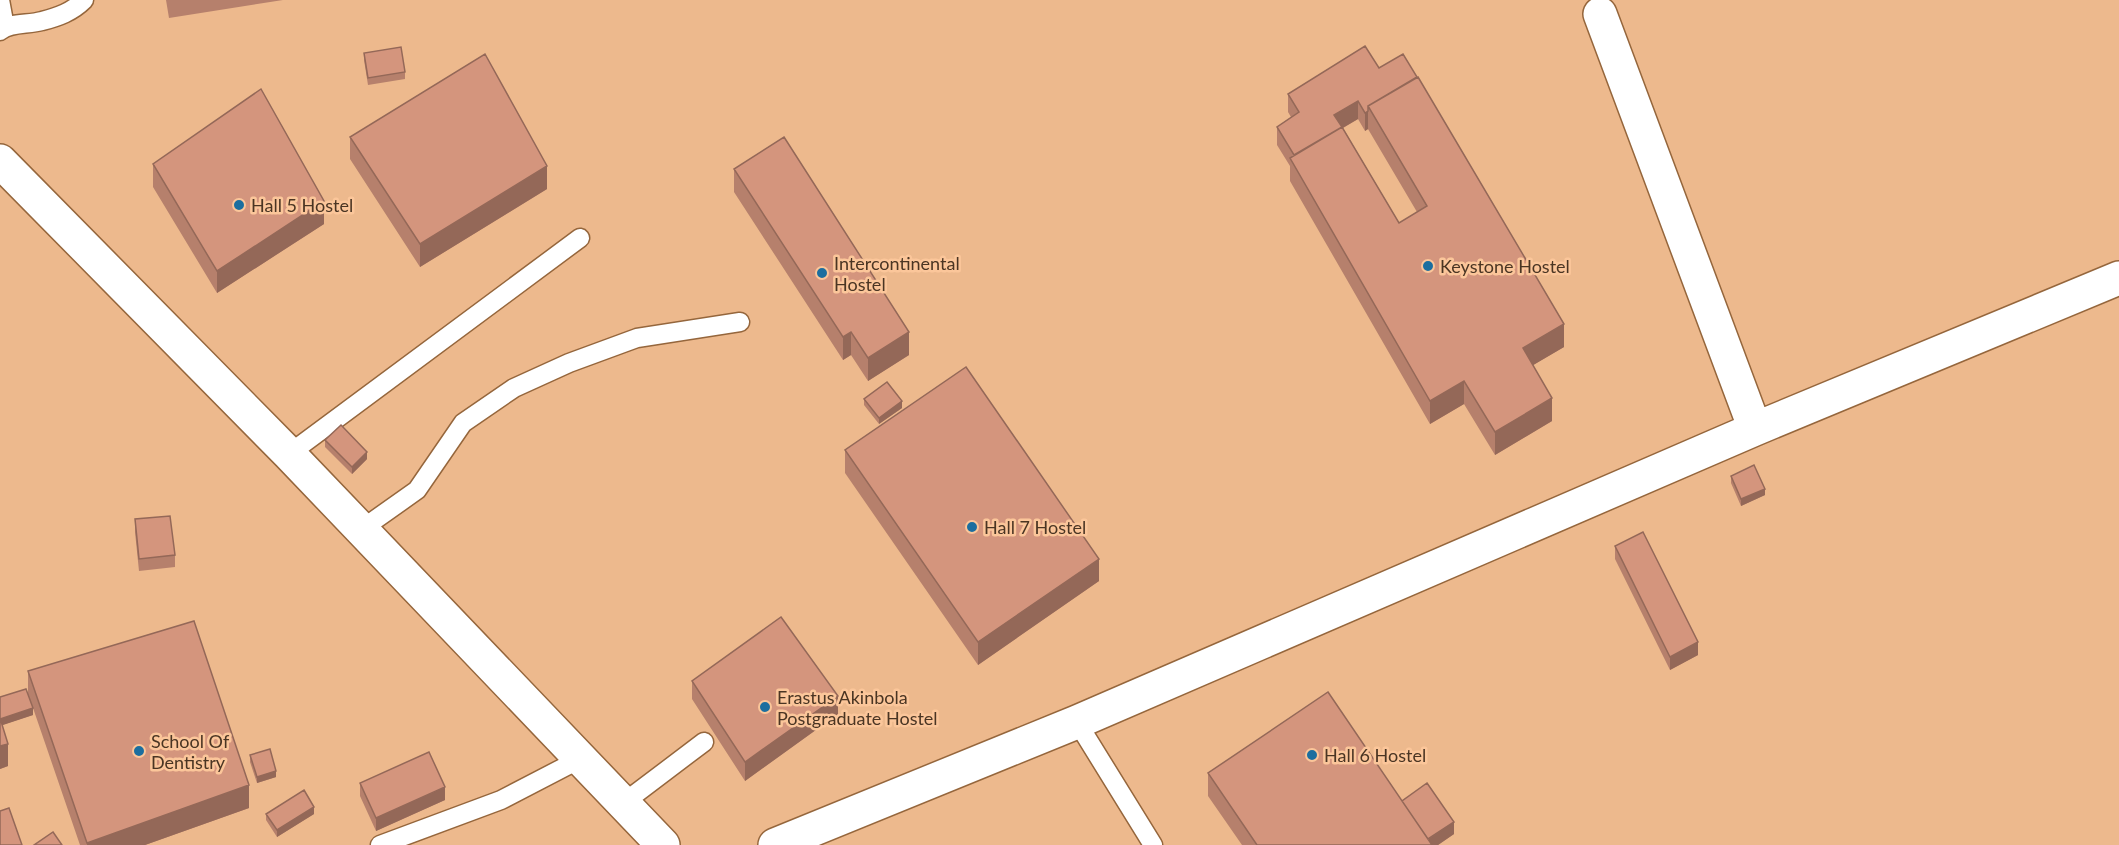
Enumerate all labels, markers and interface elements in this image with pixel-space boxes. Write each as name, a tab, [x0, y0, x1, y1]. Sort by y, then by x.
place label: Hall 5 Hostel	[251, 194, 353, 216]
marker: Hall 5 Hostel	[232, 198, 246, 212]
place label: Intercontinental Hostel	[834, 252, 960, 295]
place label: Keystone Hostel	[1440, 255, 1570, 277]
marker: Keystone Hostel	[1421, 259, 1435, 273]
marker: Intercontinental Hostel	[815, 266, 829, 280]
place label: Hall 7 Hostel	[984, 516, 1086, 538]
marker: Hall 7 Hostel	[965, 520, 979, 534]
place label: Erastus Akinbola Postgraduate Hostel	[777, 686, 938, 729]
marker: Erastus Akinbola Postgraduate Hostel	[758, 700, 772, 714]
place label: School Of Dentistry	[151, 730, 230, 773]
marker: School Of Dentistry	[132, 744, 146, 758]
place label: Hall 6 Hostel	[1324, 744, 1426, 766]
marker: Hall 6 Hostel	[1305, 748, 1319, 762]

